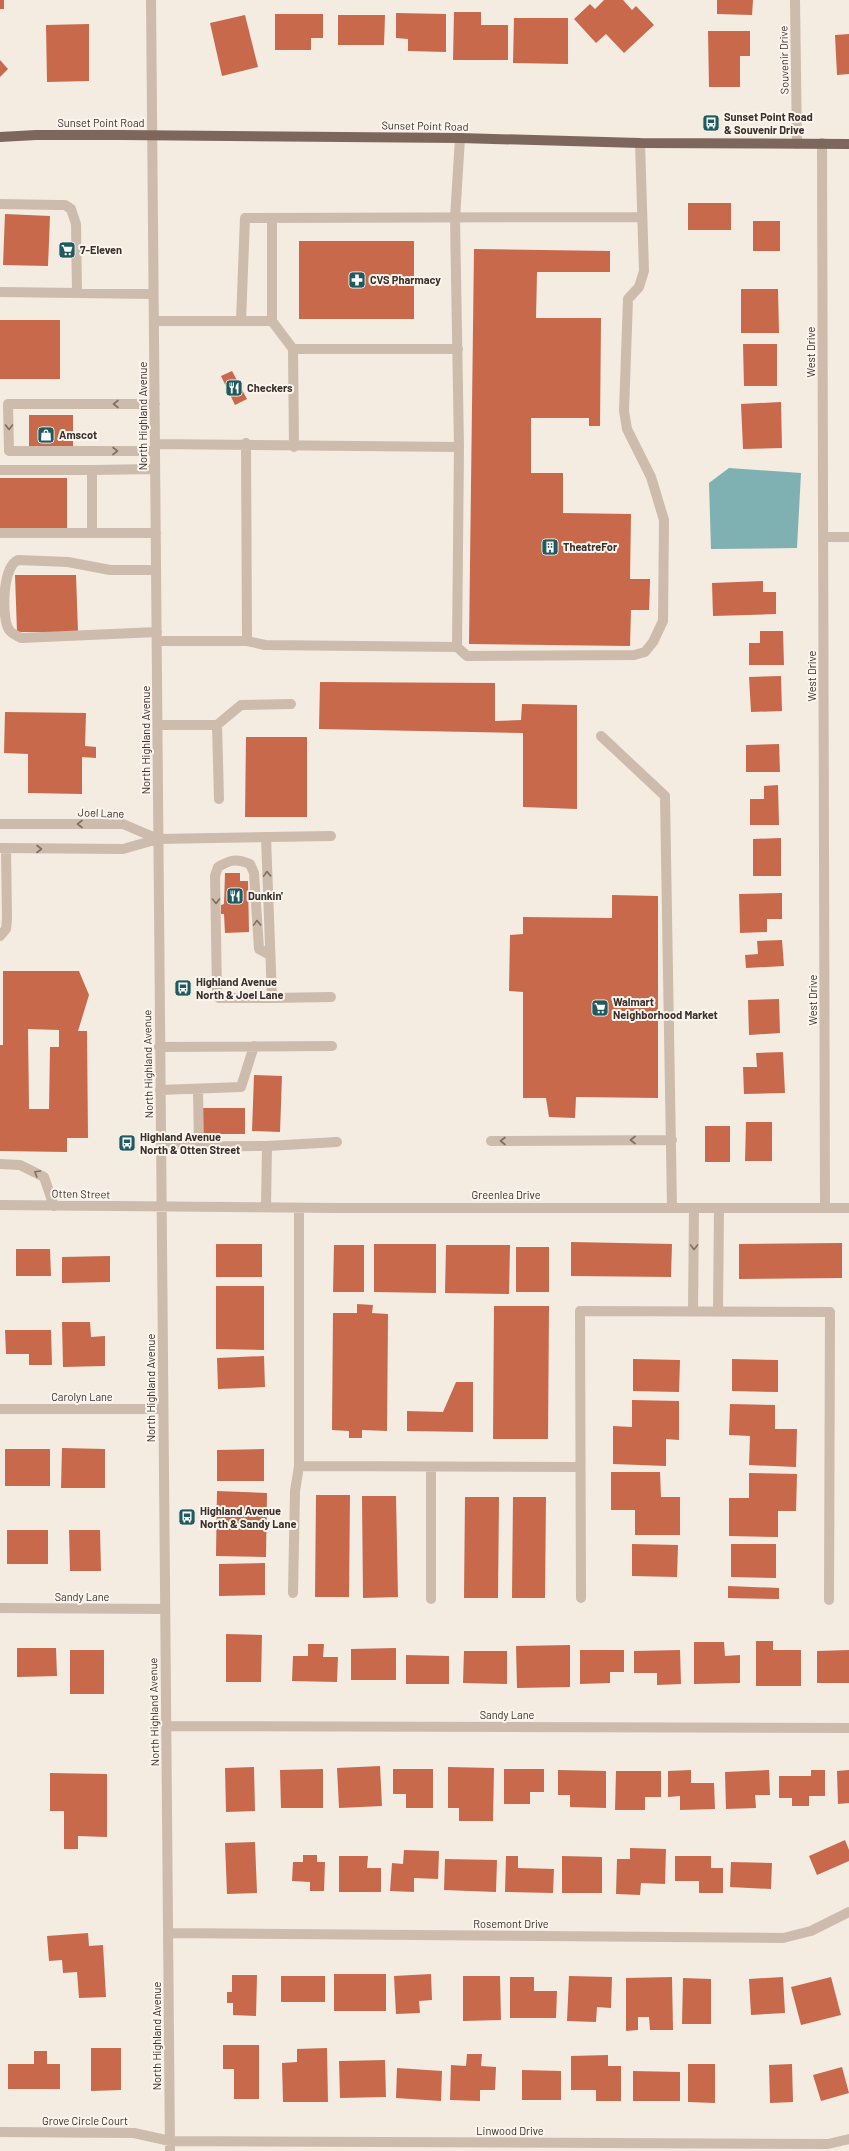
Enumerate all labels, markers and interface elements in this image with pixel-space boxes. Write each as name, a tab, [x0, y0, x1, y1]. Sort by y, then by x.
street label: Souvenir Drive	[776, 25, 791, 94]
place label: Sunset Point Road & Souvenir Drive	[724, 110, 813, 136]
bus stop icon: Sunset Point Road & Souvenir Drive	[701, 113, 721, 133]
street label: Sunset Point Road	[57, 116, 145, 129]
street label: Sunset Point Road	[381, 118, 469, 133]
supermarket icon: 7-Eleven	[57, 240, 77, 260]
place label: 7-Eleven	[80, 243, 122, 256]
pharmacy icon: CVS Pharmacy	[347, 270, 367, 290]
place label: CVS Pharmacy	[370, 273, 441, 286]
street label: West Drive	[804, 326, 817, 377]
street label: North Highland Avenue	[136, 362, 149, 470]
restaurant icon: Checkers	[224, 378, 244, 398]
place label: Checkers	[247, 381, 293, 394]
one-way arrow	[113, 400, 119, 408]
one-way arrow	[5, 424, 13, 430]
shop icon: Amscot	[36, 425, 56, 445]
place label: Amscot	[59, 428, 97, 441]
one-way arrow	[112, 447, 118, 455]
building icon: TheatreFor	[540, 537, 560, 557]
place label: TheatreFor	[563, 540, 618, 553]
street label: West Drive	[805, 650, 818, 701]
street label: North Highland Avenue	[139, 686, 152, 794]
street label: Joel Lane	[78, 805, 125, 820]
one-way arrow	[77, 820, 83, 828]
one-way arrow	[36, 845, 42, 853]
one-way arrow	[263, 871, 271, 877]
restaurant icon: Dunkin'	[225, 886, 245, 906]
place label: Dunkin'	[248, 889, 283, 902]
one-way arrow	[211, 898, 220, 904]
one-way arrow	[253, 920, 261, 926]
street label: West Drive	[806, 974, 819, 1025]
place label: Highland Avenue North & Joel Lane	[196, 975, 284, 1001]
bus stop icon: Highland Avenue North & Joel Lane	[173, 978, 193, 998]
place label: Walmart Neighborhood Market	[613, 995, 718, 1021]
supermarket icon: Walmart Neighborhood Market	[590, 998, 610, 1018]
street label: North Highland Avenue	[140, 1009, 155, 1118]
place label: Highland Avenue North & Otten Street	[140, 1130, 240, 1156]
bus stop icon: Highland Avenue North & Otten Street	[117, 1133, 137, 1153]
one-way arrow	[630, 1136, 636, 1144]
one-way arrow	[500, 1137, 506, 1145]
one-way arrow	[34, 1170, 41, 1177]
street label: Otten Street	[52, 1186, 110, 1201]
street label: Greenlea Drive	[471, 1188, 541, 1201]
one-way arrow	[689, 1244, 698, 1250]
street label: North Highland Avenue	[144, 1334, 157, 1442]
street label: Carolyn Lane	[51, 1390, 113, 1403]
place label: Highland Avenue North & Sandy Lane	[200, 1504, 296, 1530]
bus stop icon: Highland Avenue North & Sandy Lane	[177, 1507, 197, 1527]
street label: Sandy Lane	[55, 1590, 109, 1603]
street label: North Highland Avenue	[146, 1657, 161, 1766]
street label: Sandy Lane	[480, 1708, 534, 1721]
street label: Rosemont Drive	[473, 1917, 549, 1930]
street label: North Highland Avenue	[150, 1982, 163, 2090]
street label: Grove Circle Court	[42, 2114, 128, 2127]
street label: Linwood Drive	[476, 2124, 544, 2137]

